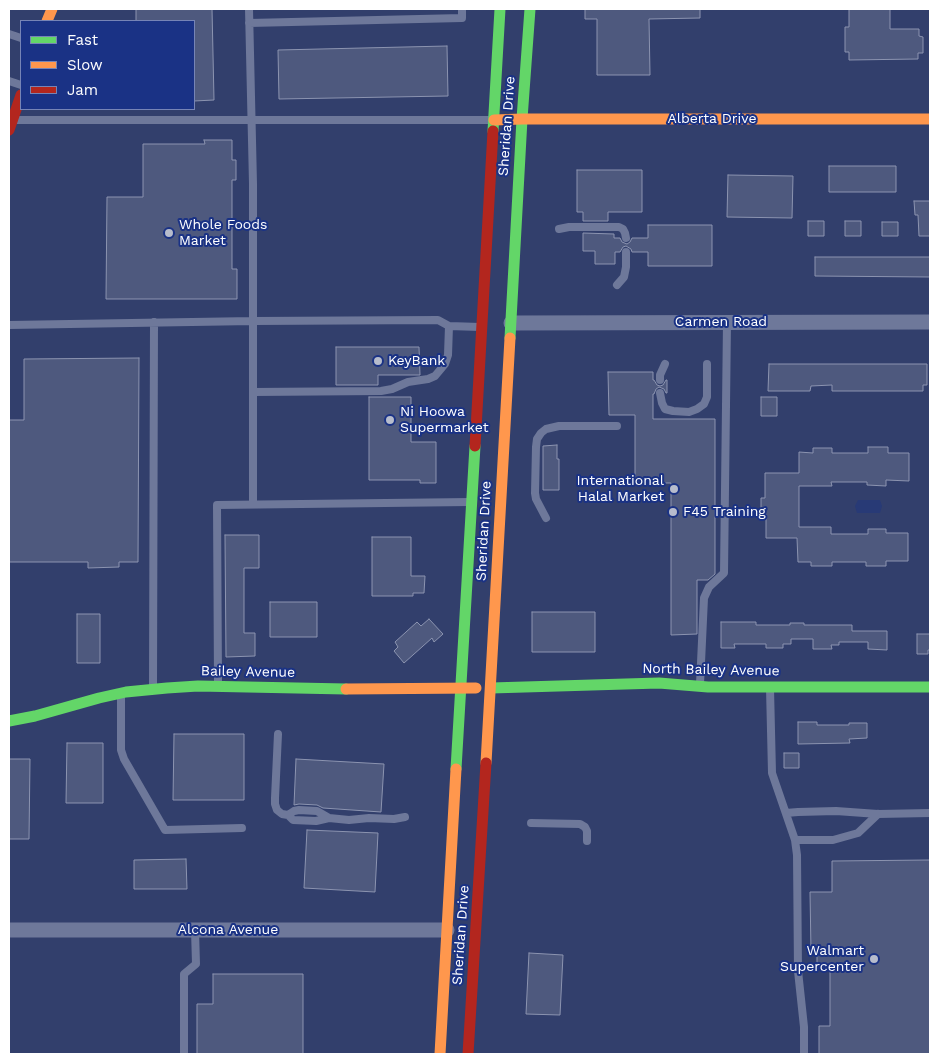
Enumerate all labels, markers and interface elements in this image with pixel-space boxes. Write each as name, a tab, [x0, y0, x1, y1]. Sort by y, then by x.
legend	[20, 20, 195, 110]
text: Fast	[67, 31, 98, 49]
text: Slow	[67, 56, 103, 74]
street label: Sheridan Drive	[495, 75, 519, 177]
text: Jam	[67, 81, 98, 99]
street label: Alberta Drive	[667, 111, 757, 127]
place label: Whole Foods Market	[179, 217, 267, 250]
marker: Whole Foods Market	[163, 227, 175, 239]
street label: Carmen Road	[675, 314, 767, 330]
place label: KeyBank	[388, 353, 445, 369]
marker: KeyBank	[372, 355, 384, 367]
place label: Ni Hoowa Supermarket	[400, 404, 489, 437]
marker: Ni Hoowa Supermarket	[384, 414, 396, 426]
place label: International Halal Market	[577, 473, 664, 506]
street label: Sheridan Drive	[473, 481, 495, 581]
marker: International Halal Market	[668, 483, 680, 495]
place label: F45 Training	[683, 504, 766, 520]
marker: F45 Training	[667, 506, 679, 518]
street label: North Bailey Avenue	[642, 660, 780, 680]
street label: Bailey Avenue	[201, 663, 295, 681]
street label: Sheridan Drive	[449, 884, 473, 986]
street label: Alcona Avenue	[178, 922, 278, 938]
place label: Walmart Supercenter	[780, 943, 864, 976]
marker: Walmart Supercenter	[868, 953, 880, 965]

